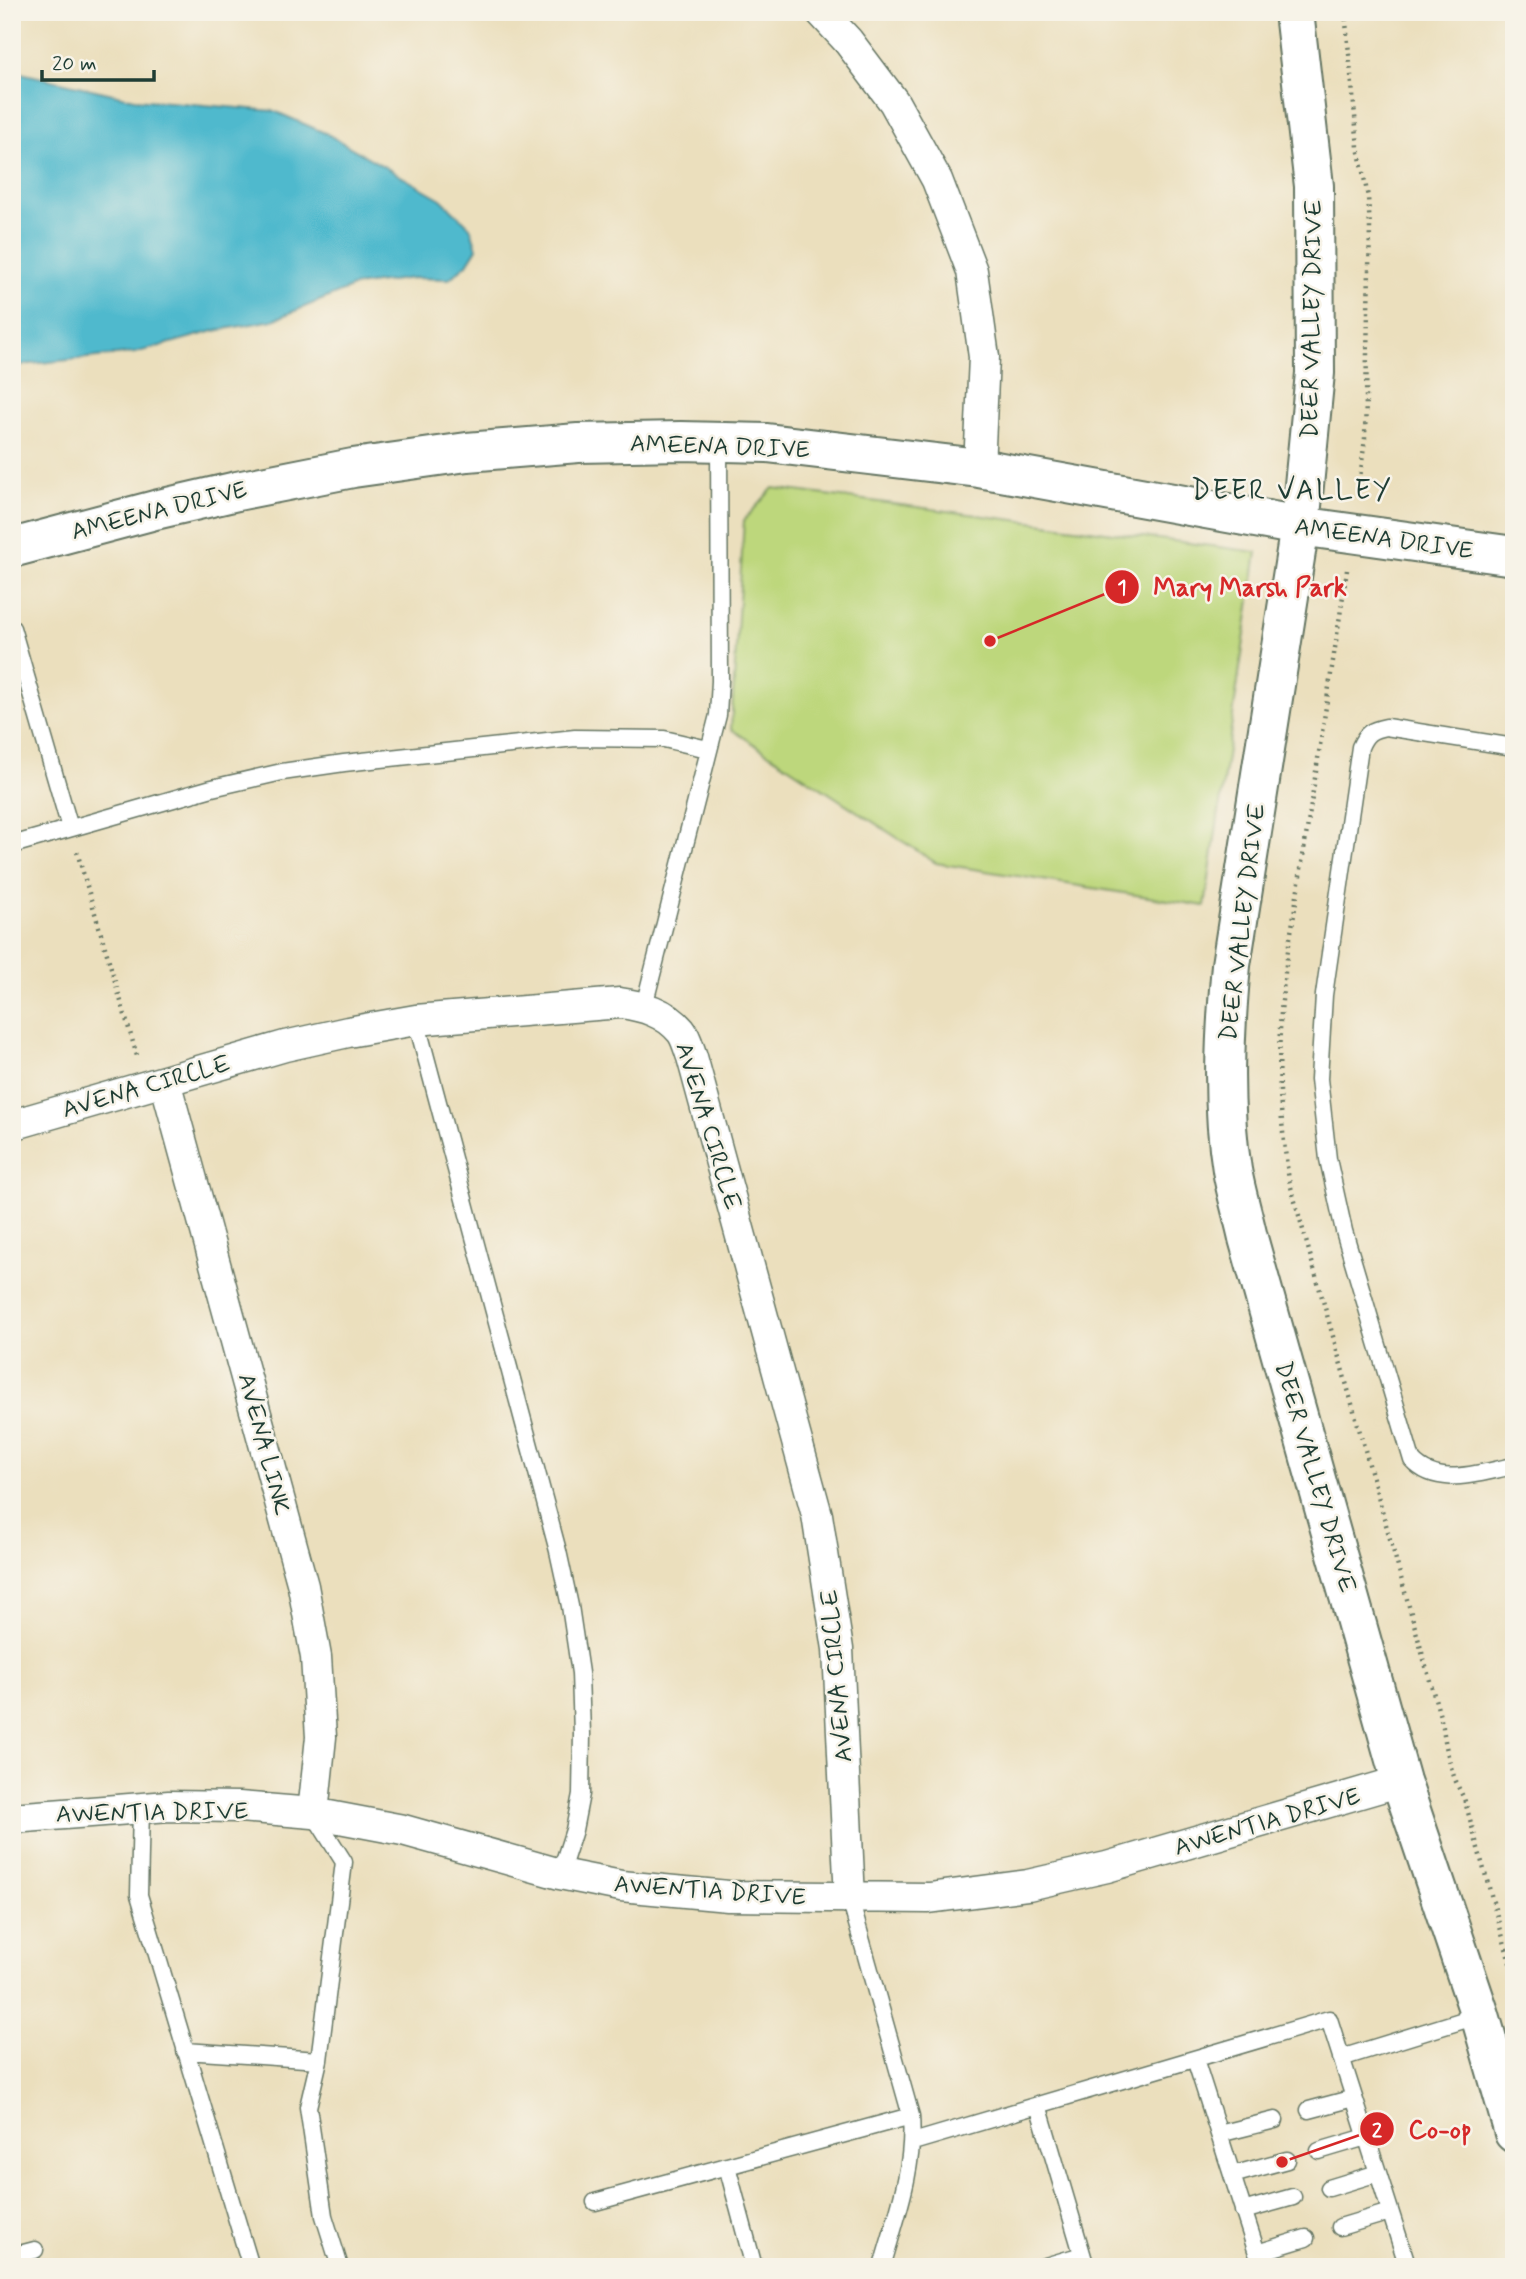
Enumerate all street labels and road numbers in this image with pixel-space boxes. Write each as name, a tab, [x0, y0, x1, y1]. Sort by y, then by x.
street label: DEER VALLEY DRIVE	[1295, 199, 1330, 439]
street label: AMEENA DRIVE	[629, 429, 811, 466]
street label: AMEENA DRIVE	[68, 475, 251, 548]
street label: AMEENA DRIVE	[1292, 512, 1475, 567]
street label: DEER VALLEY DRIVE	[1214, 802, 1273, 1043]
street label: AVENA CIRCLE	[667, 1039, 748, 1214]
street label: AVENA CIRCLE	[59, 1049, 234, 1126]
street label: DEER VALLEY DRIVE	[1267, 1358, 1362, 1597]
street label: AVENA LINK	[230, 1370, 297, 1519]
street label: AVENA CIRCLE	[814, 1588, 861, 1764]
street label: AWENTIA DRIVE	[1171, 1781, 1364, 1864]
street label: AWENTIA DRIVE	[56, 1796, 249, 1831]
street label: AWENTIA DRIVE	[613, 1869, 807, 1914]

